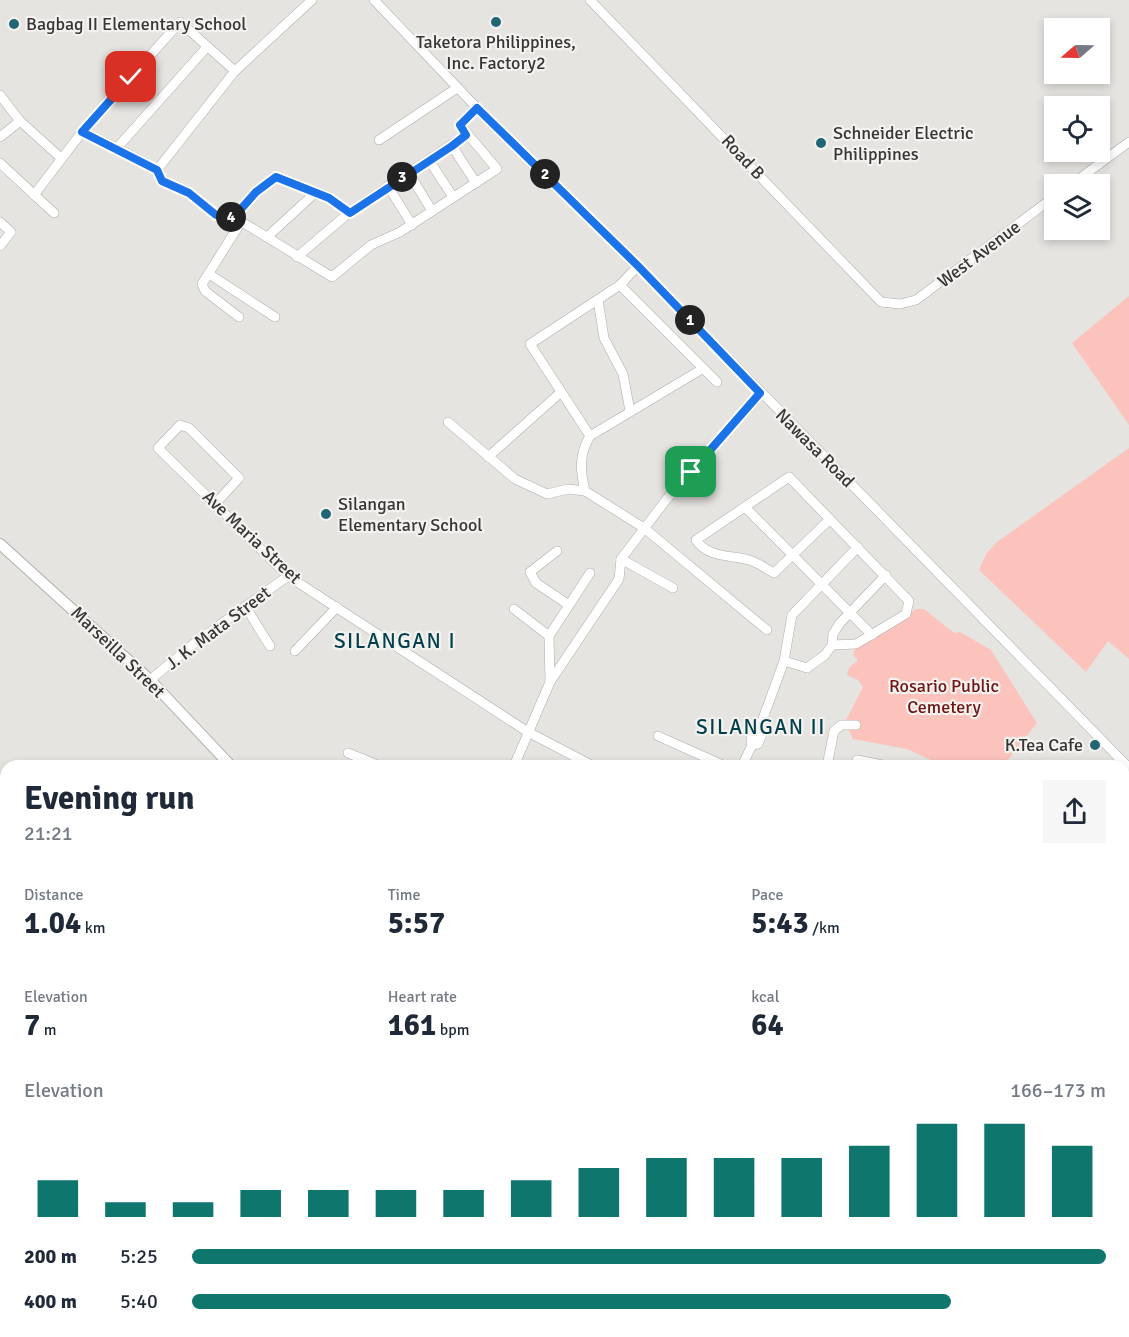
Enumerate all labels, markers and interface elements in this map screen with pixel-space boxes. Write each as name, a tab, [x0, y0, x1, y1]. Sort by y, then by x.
place label: Bagbag II Elementary School	[26, 13, 247, 35]
marker: Taketora Philippines, Inc. Factory2	[489, 15, 503, 29]
marker: Bagbag II Elementary School	[7, 17, 21, 31]
north arrow	[1044, 18, 1110, 84]
map controls	[1044, 18, 1110, 240]
place label: Taketora Philippines, Inc. Factory2	[416, 31, 576, 74]
pin	[105, 51, 156, 102]
icon: check	[114, 60, 147, 93]
button: locate	[1044, 96, 1110, 162]
place label: Schneider Electric Philippines	[833, 122, 974, 165]
street label: Road B	[717, 130, 769, 184]
marker: Schneider Electric Philippines	[814, 136, 828, 150]
pin: 2	[530, 159, 560, 189]
pin: 3	[387, 162, 417, 192]
text: 2	[541, 164, 549, 184]
text: 3	[398, 167, 406, 187]
button: layers	[1044, 174, 1110, 240]
pin: 4	[216, 202, 246, 232]
text: 4	[227, 207, 235, 227]
street label: West Avenue	[933, 216, 1025, 292]
pin: 1	[675, 305, 705, 335]
text: 1	[686, 310, 694, 330]
street label: Nawasa Road	[771, 404, 859, 492]
pin	[665, 446, 716, 497]
icon: arrive	[674, 455, 707, 488]
street label: Ave Maria Street	[198, 486, 306, 588]
place label: Silangan Elementary School	[338, 493, 483, 536]
marker: Silangan Elementary School	[319, 507, 333, 521]
street label: J. K. Mata Street	[161, 581, 275, 675]
street label: Marseilla Street	[66, 602, 170, 702]
district label: SILANGAN I	[334, 628, 456, 654]
park label: Rosario Public Cemetery	[889, 675, 999, 718]
district label: SILANGAN II	[696, 714, 826, 740]
place label: K.Tea Cafe	[1005, 734, 1083, 756]
marker: K.Tea Cafe	[1088, 738, 1102, 752]
text: Evening run	[24, 778, 194, 819]
button: share	[1043, 780, 1106, 843]
text: 21:21	[24, 821, 73, 846]
text: Distance	[24, 885, 84, 905]
text: Time	[388, 885, 421, 905]
text: Pace	[751, 885, 784, 905]
text: 1.04	[24, 905, 81, 942]
text: 5:57	[388, 905, 445, 942]
text: 5:43	[751, 905, 809, 942]
text: km	[81, 918, 106, 938]
text: /km	[809, 918, 840, 938]
text: Elevation	[24, 987, 88, 1007]
text: Heart rate	[388, 987, 457, 1007]
text: kcal	[751, 987, 779, 1007]
text: 7	[24, 1007, 40, 1044]
text: 161	[388, 1007, 436, 1044]
text: 64	[751, 1007, 784, 1044]
text: m	[40, 1020, 56, 1040]
text: bpm	[436, 1020, 469, 1040]
text: Elevation	[24, 1078, 104, 1103]
text: 166–173 m	[1010, 1078, 1106, 1103]
text: 200 m	[24, 1244, 77, 1269]
text: 5:25	[120, 1244, 158, 1269]
text: 400 m	[24, 1289, 77, 1314]
text: 5:40	[120, 1289, 158, 1314]

